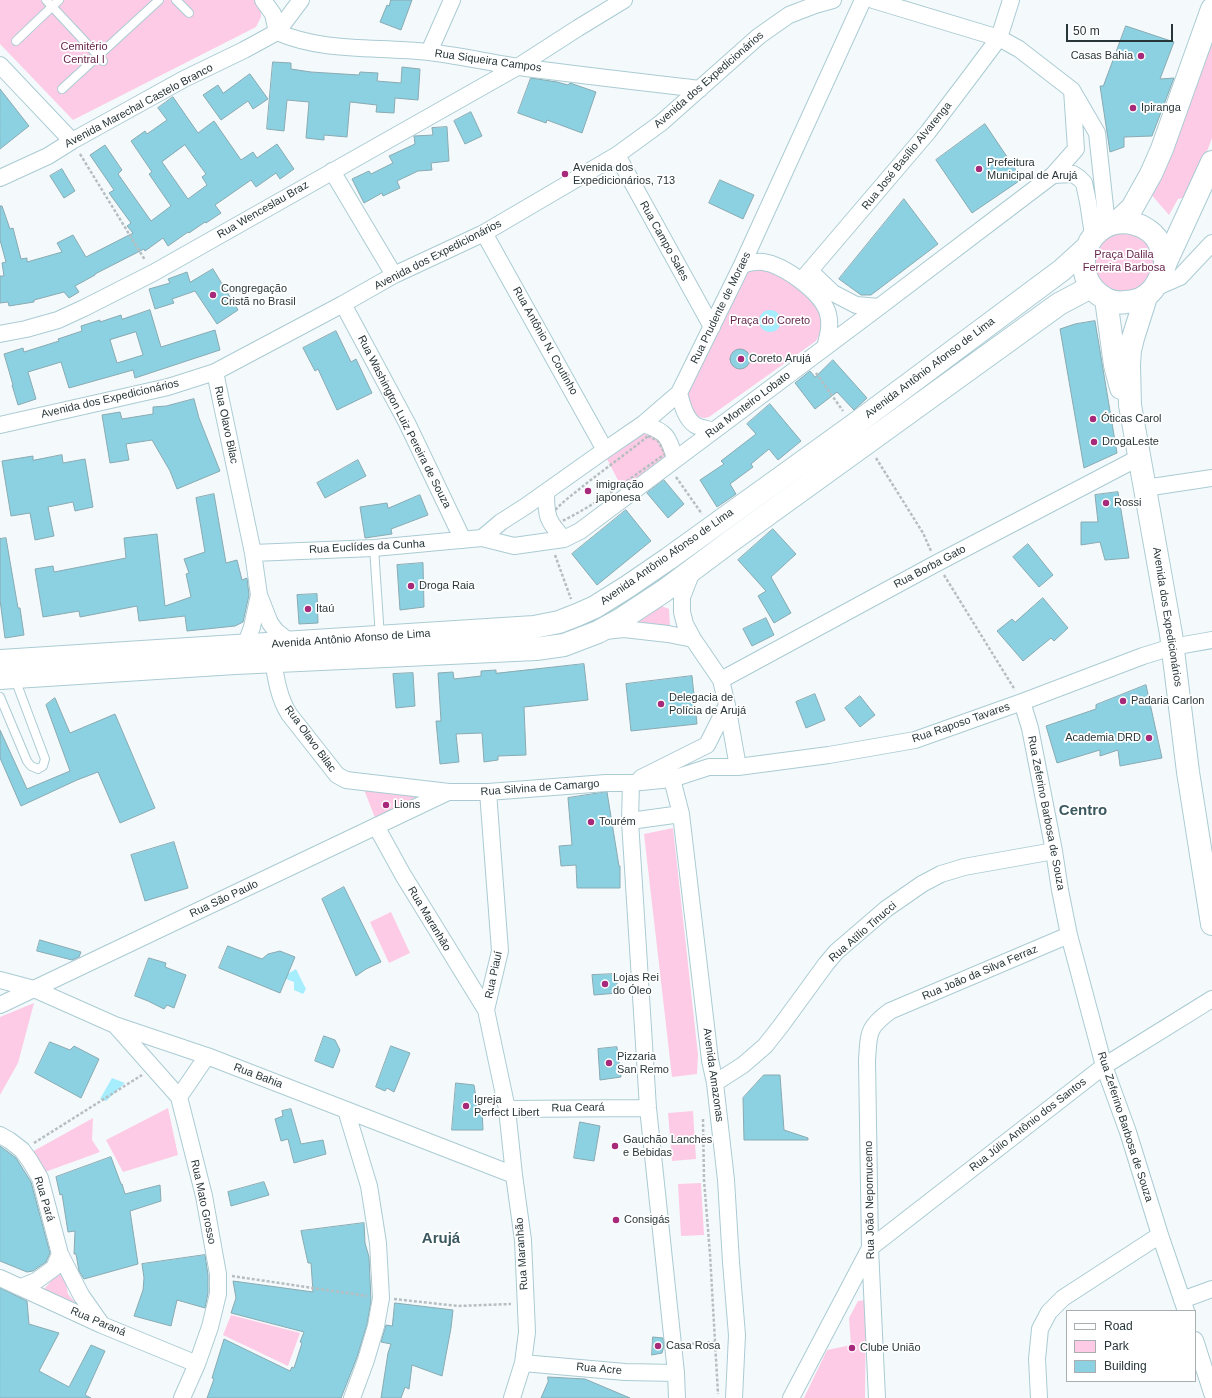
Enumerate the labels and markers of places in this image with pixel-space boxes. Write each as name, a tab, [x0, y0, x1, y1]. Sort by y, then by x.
place label: Casas Bahia	[1071, 49, 1133, 63]
marker: Casas Bahia	[1136, 51, 1146, 61]
place label: Ipiranga	[1141, 101, 1181, 115]
marker: Ipiranga	[1128, 103, 1138, 113]
place label: Prefeitura Municipal de Arujá	[987, 156, 1077, 182]
place label: Avenida dos Expedicionários, 713	[573, 161, 675, 187]
marker: Prefeitura Municipal de Arujá	[974, 164, 984, 174]
marker: Avenida dos Expedicionários, 713	[560, 169, 570, 179]
place label: Congregação Cristã no Brasil	[221, 282, 296, 308]
marker: Congregação Cristã no Brasil	[208, 290, 218, 300]
place label: Coreto Arujá	[749, 352, 811, 366]
marker: Coreto Arujá	[736, 354, 746, 364]
place label: Óticas Carol	[1101, 412, 1162, 426]
marker: Óticas Carol	[1088, 414, 1098, 424]
place label: DrogaLeste	[1102, 435, 1159, 449]
marker: DrogaLeste	[1089, 437, 1099, 447]
place label: imigração japonesa	[596, 478, 644, 504]
marker: imigração japonesa	[583, 486, 593, 496]
place label: Rossi	[1114, 496, 1142, 510]
marker: Rossi	[1101, 498, 1111, 508]
place label: Droga Raia	[419, 579, 475, 593]
marker: Droga Raia	[406, 581, 416, 591]
place label: Itaú	[316, 602, 334, 616]
marker: Itaú	[303, 604, 313, 614]
place label: Delegacia de Polícia de Arujá	[669, 691, 746, 717]
place label: Padaria Carlon	[1131, 694, 1204, 708]
marker: Padaria Carlon	[1118, 696, 1128, 706]
marker: Delegacia de Polícia de Arujá	[656, 699, 666, 709]
place label: Academia DRD	[1065, 731, 1141, 745]
marker: Academia DRD	[1144, 733, 1154, 743]
place label: Lions	[394, 798, 420, 812]
marker: Lions	[381, 800, 391, 810]
place label: Tourém	[599, 815, 636, 829]
marker: Tourém	[586, 817, 596, 827]
place label: Lojas Rei do Óleo	[613, 971, 659, 997]
marker: Lojas Rei do Óleo	[600, 979, 610, 989]
place label: Pizzaria San Remo	[617, 1050, 669, 1076]
marker: Pizzaria San Remo	[604, 1058, 614, 1068]
place label: Igreja Perfect Libert	[474, 1093, 539, 1119]
marker: Igreja Perfect Libert	[461, 1101, 471, 1111]
place label: Gauchão Lanches e Bebidas	[623, 1133, 712, 1159]
marker: Gauchão Lanches e Bebidas	[610, 1141, 620, 1151]
place label: Consigás	[624, 1213, 670, 1227]
marker: Consigás	[611, 1215, 621, 1225]
place label: Casa Rosa	[666, 1339, 720, 1353]
marker: Casa Rosa	[653, 1341, 663, 1351]
place label: Clube União	[860, 1341, 921, 1355]
marker: Clube União	[847, 1343, 857, 1353]

